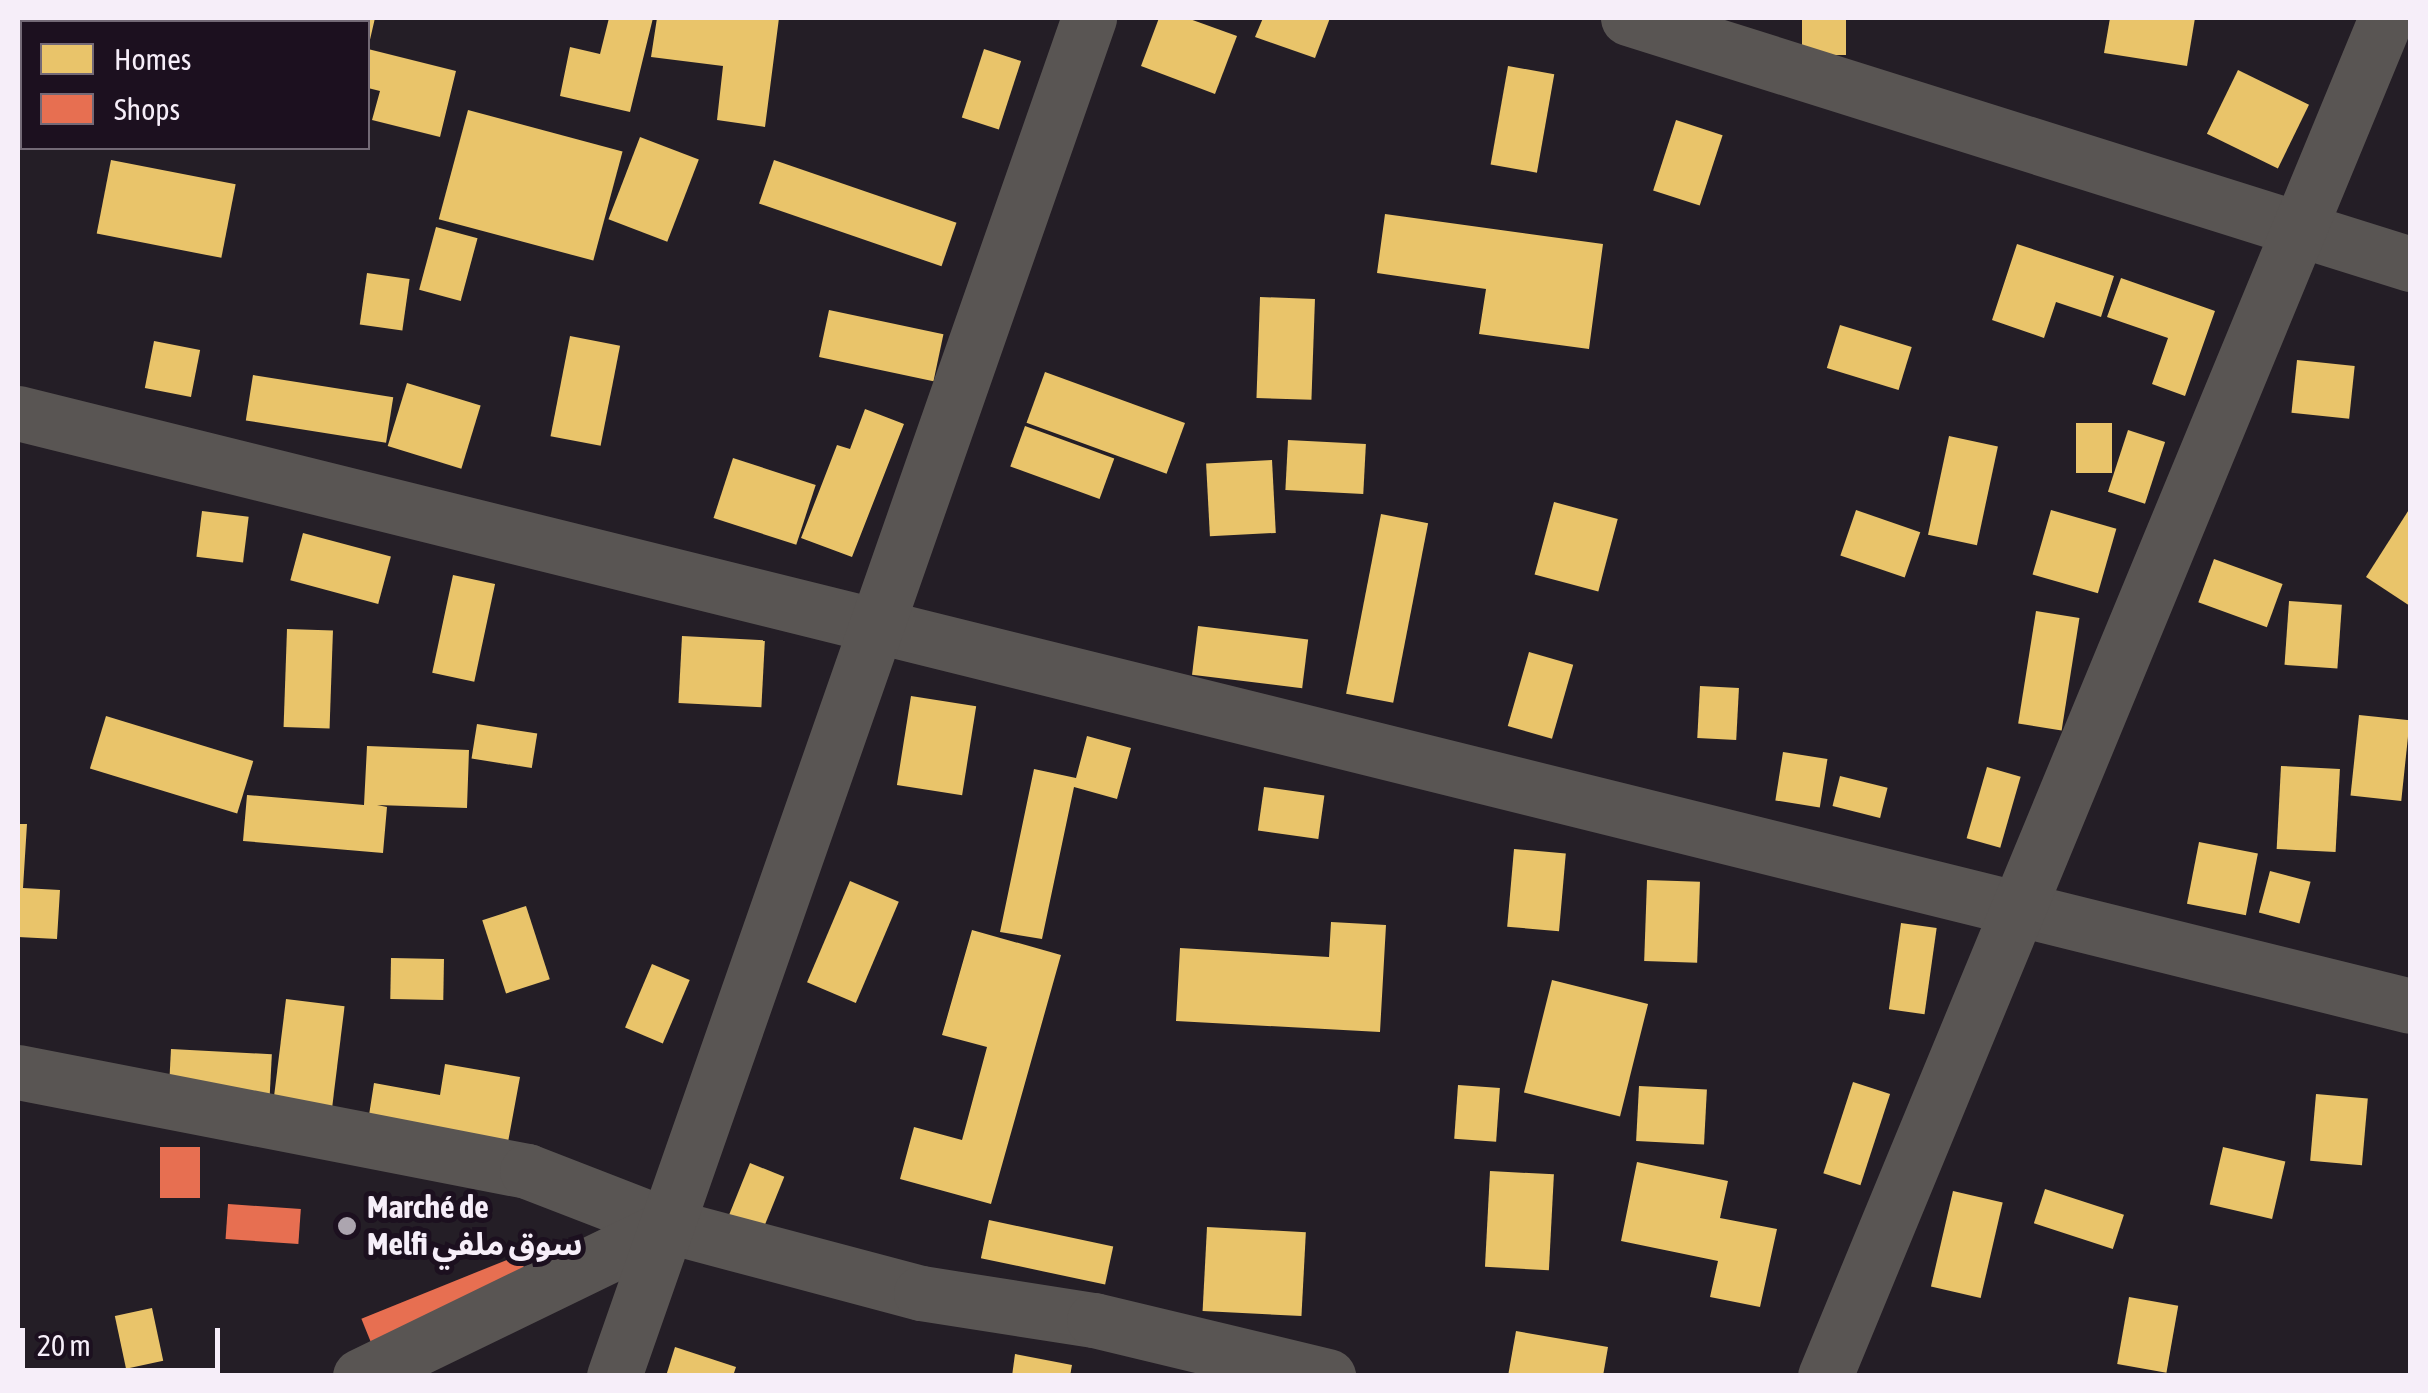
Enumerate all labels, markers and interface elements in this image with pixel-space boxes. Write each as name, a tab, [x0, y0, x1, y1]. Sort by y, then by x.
legend	[20, 20, 370, 150]
text: Homes	[114, 42, 191, 76]
text: Shops	[114, 92, 180, 126]
place label: Marché de Melfi سوق ملفي	[367, 1189, 582, 1264]
marker: Marché de Melfi سوق ملفي	[336, 1215, 358, 1237]
scale bar	[25, 1308, 225, 1370]
text: 20 m	[37, 1328, 91, 1362]

